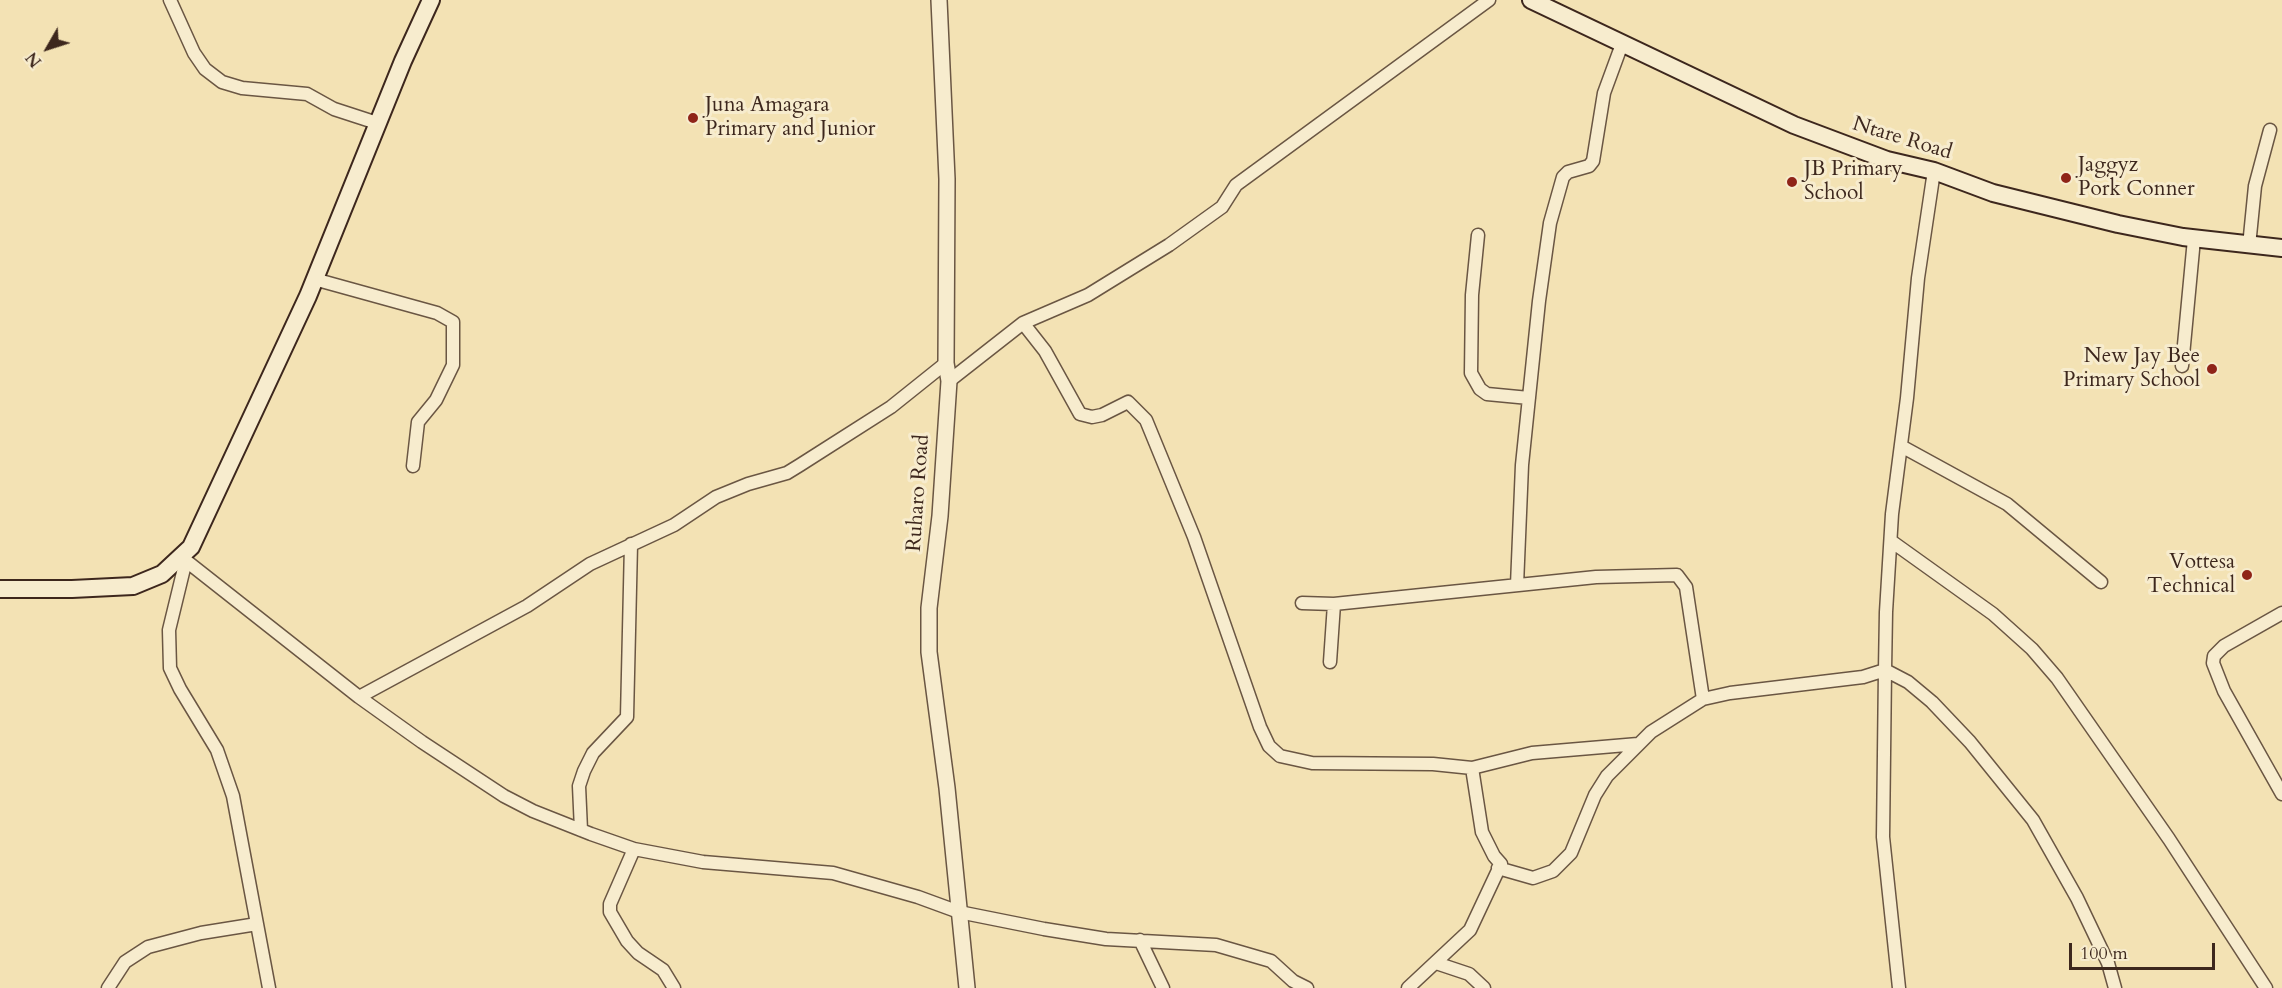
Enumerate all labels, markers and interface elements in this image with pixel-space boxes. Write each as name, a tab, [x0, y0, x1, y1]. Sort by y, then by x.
north arrow	[18, 18, 78, 78]
text: N	[21, 47, 47, 72]
place label: Juna Amagara Primary and Junior	[705, 93, 876, 143]
marker: Juna Amagara Primary and Junior	[686, 111, 700, 125]
street label: Ntare Road	[1849, 112, 1955, 166]
place label: Jaggyz Pork Conner	[2078, 153, 2195, 203]
place label: JB Primary School	[1804, 157, 1903, 207]
marker: Jaggyz Pork Conner	[2059, 171, 2073, 185]
marker: JB Primary School	[1785, 175, 1799, 189]
place label: New Jay Bee Primary School	[2063, 344, 2200, 394]
marker: New Jay Bee Primary School	[2205, 362, 2219, 376]
street label: Ruharo Road	[902, 434, 936, 552]
place label: Vottesa Technical	[2147, 550, 2235, 600]
marker: Vottesa Technical	[2240, 568, 2254, 582]
scale bar	[2072, 931, 2218, 969]
text: 100 m	[2080, 941, 2128, 966]

